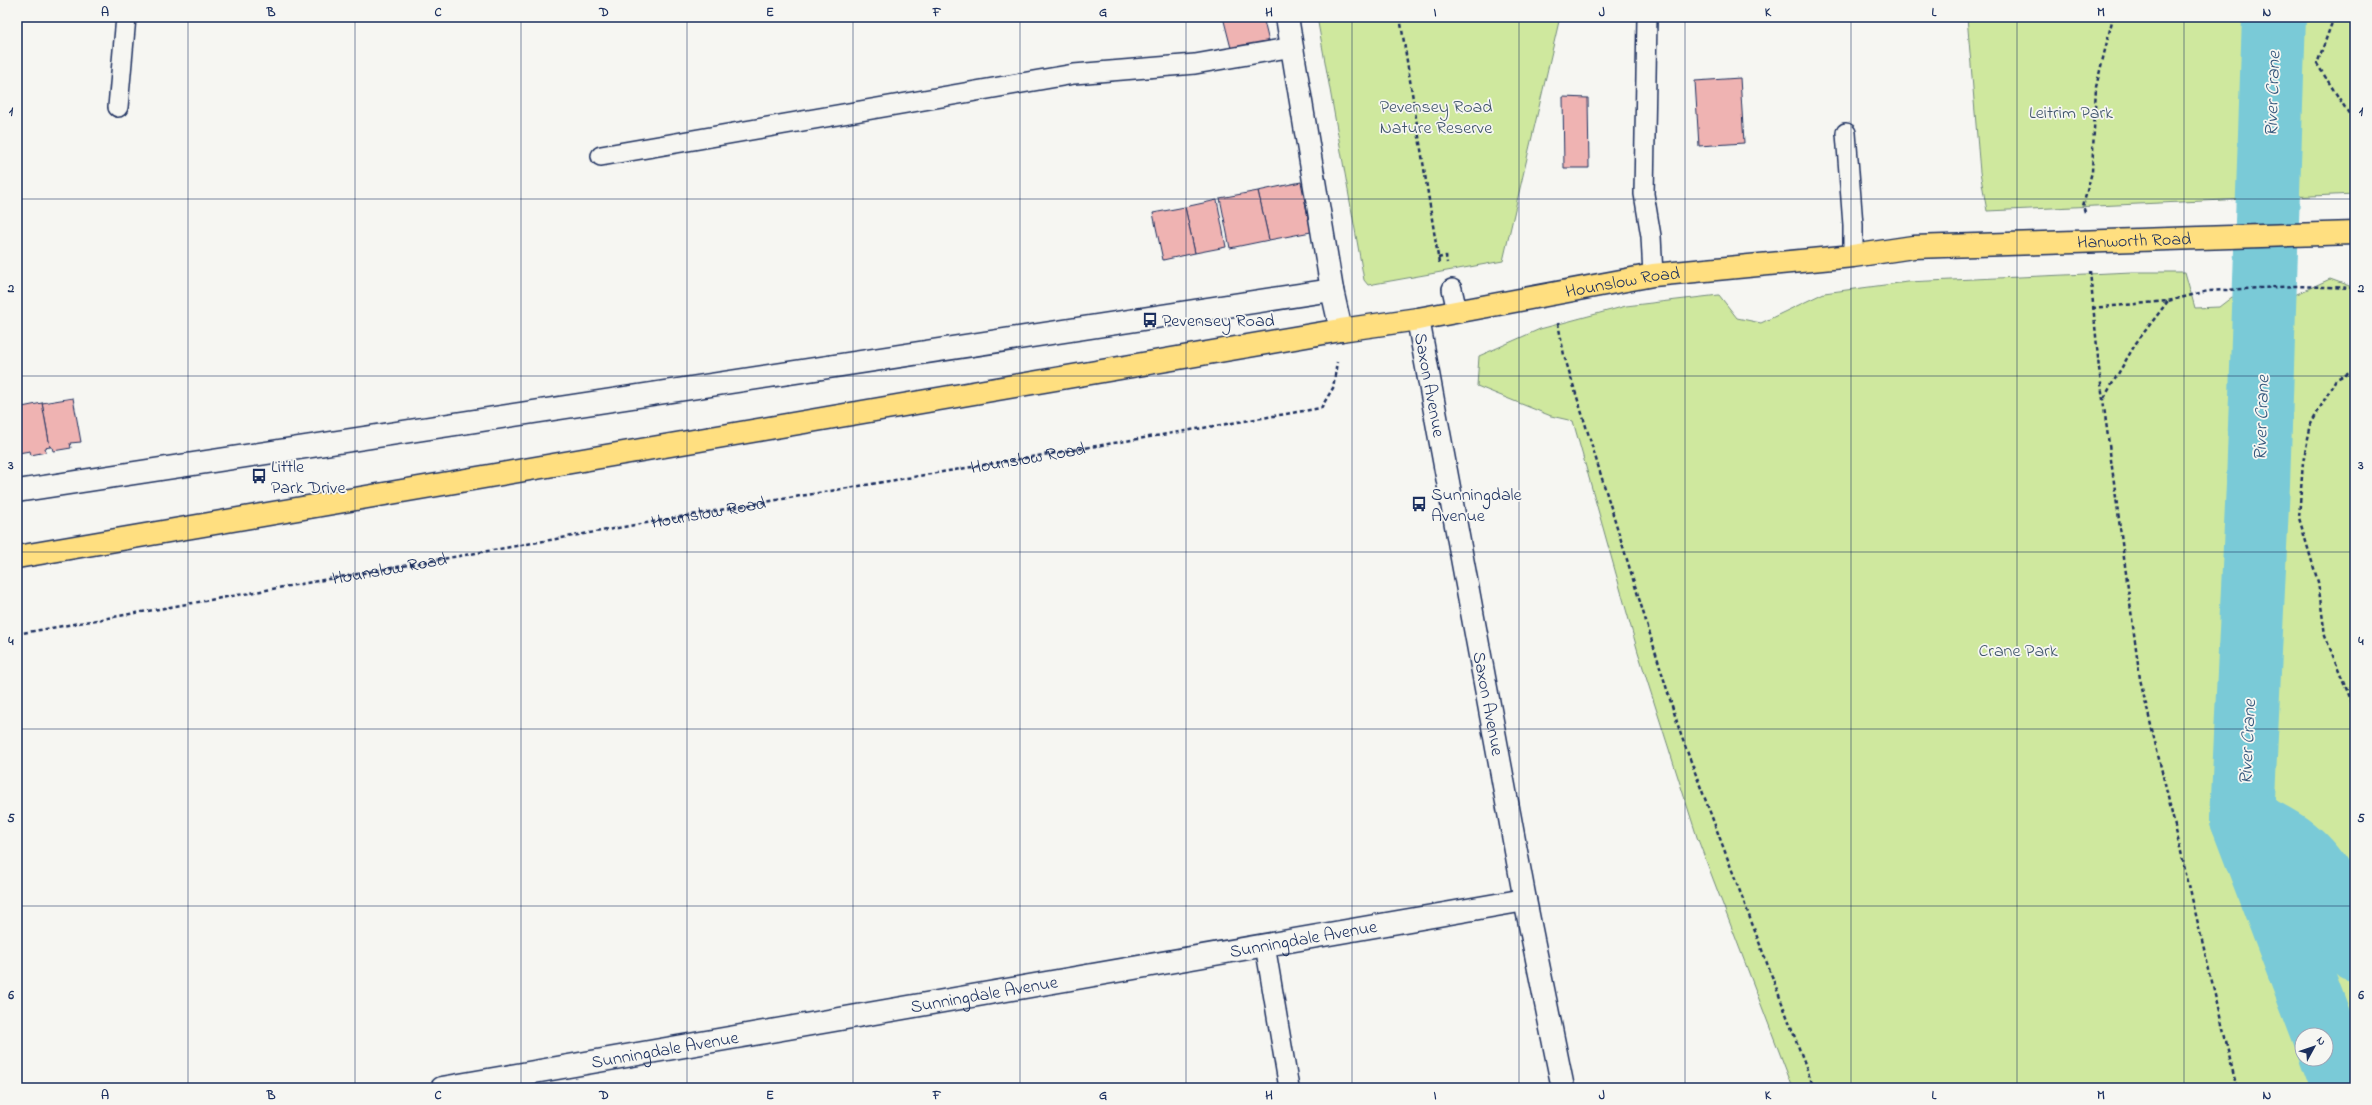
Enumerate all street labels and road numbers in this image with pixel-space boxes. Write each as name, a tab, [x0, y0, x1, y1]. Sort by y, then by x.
street label: Hanworth Road	[2077, 227, 2192, 257]
street label: Hounslow Road	[1563, 262, 1681, 306]
street label: Saxon Avenue	[1406, 331, 1451, 440]
street label: Hounslow Road	[969, 437, 1087, 482]
street label: Hounslow Road	[649, 491, 768, 537]
street label: Hounslow Road	[330, 547, 449, 593]
street label: Saxon Avenue	[1465, 650, 1509, 759]
street label: Sunningdale Avenue	[1228, 915, 1380, 966]
street label: Sunningdale Avenue	[909, 970, 1061, 1021]
street label: Sunningdale Avenue	[589, 1026, 742, 1077]

